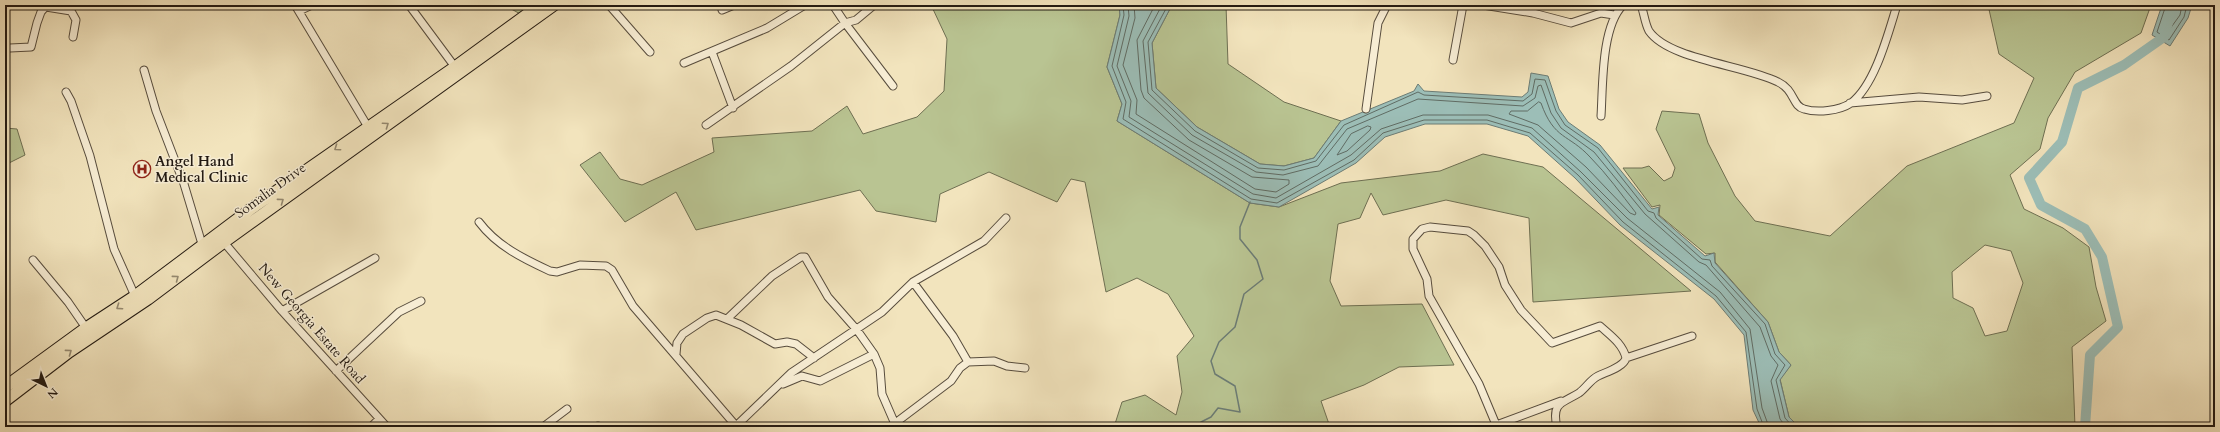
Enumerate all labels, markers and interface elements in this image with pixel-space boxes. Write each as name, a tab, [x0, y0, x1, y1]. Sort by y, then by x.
one-way arrow	[382, 123, 389, 130]
one-way arrow	[334, 143, 341, 151]
place label: Angel Hand Medical Clinic	[155, 152, 248, 187]
street label: Somalia Drive	[231, 158, 310, 223]
hospital icon: Angel Hand Medical Clinic	[132, 159, 152, 179]
one-way arrow	[276, 199, 283, 206]
street label: New Georgia Estate Road	[254, 259, 370, 388]
one-way arrow	[172, 275, 179, 283]
one-way arrow	[116, 302, 123, 309]
one-way arrow	[65, 350, 72, 357]
north arrow	[26, 366, 66, 406]
text: N	[44, 384, 61, 402]

